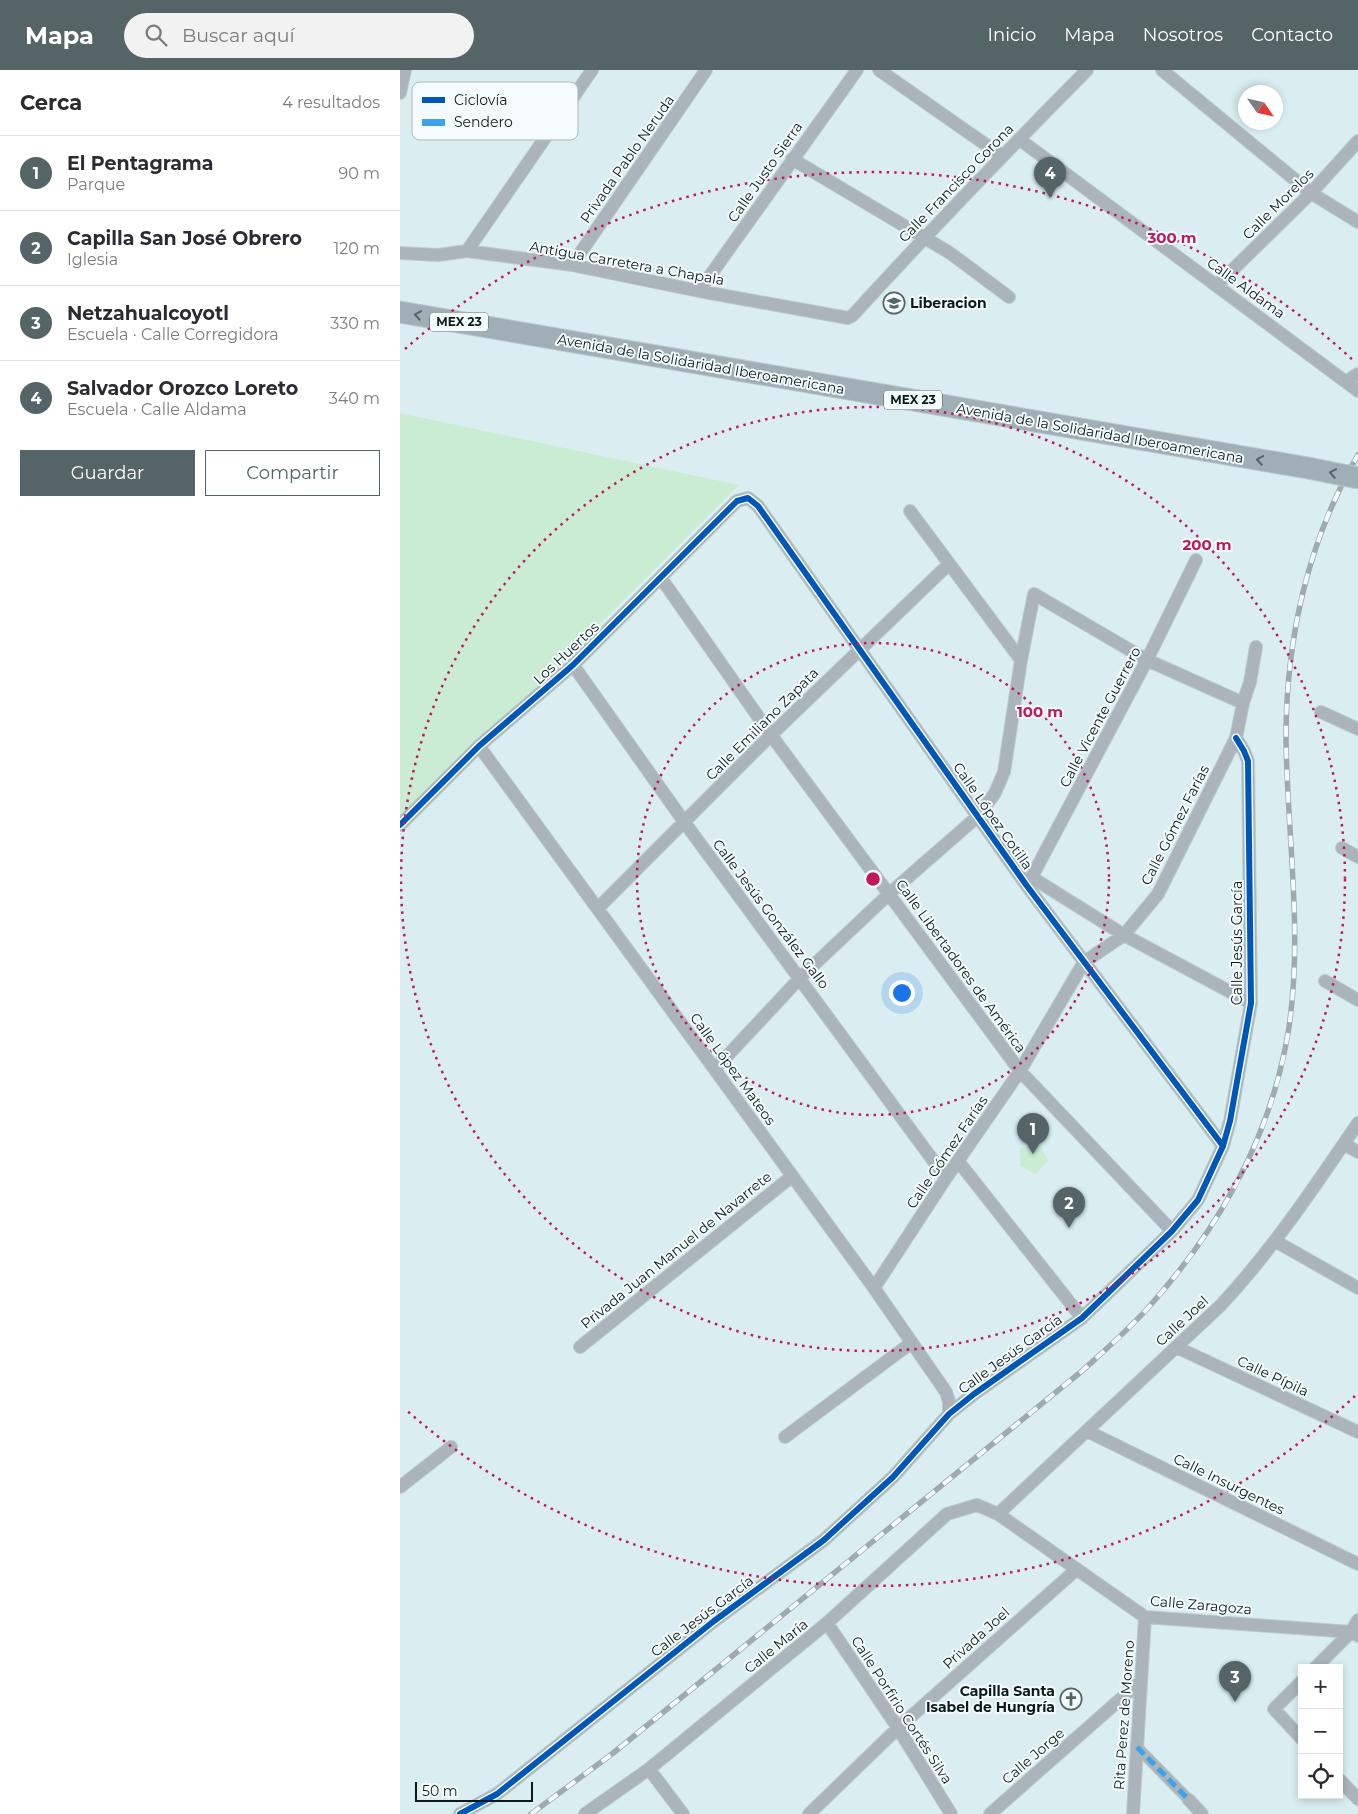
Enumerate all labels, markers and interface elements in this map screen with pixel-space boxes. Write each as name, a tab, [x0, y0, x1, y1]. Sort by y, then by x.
search box	[124, 13, 474, 58]
text: Mapa	[25, 21, 94, 50]
icon: search	[142, 21, 170, 49]
text: Buscar aquí	[182, 24, 295, 47]
text: Inicio	[988, 24, 1036, 46]
text: Mapa	[1064, 24, 1115, 46]
text: Nosotros	[1143, 24, 1223, 46]
text: Contacto	[1251, 24, 1333, 46]
legend	[412, 82, 578, 140]
north arrow	[1238, 85, 1283, 130]
text: Cerca	[20, 90, 82, 115]
text: Ciclovía	[454, 91, 507, 109]
street label: Privada Pablo Neruda	[576, 91, 678, 227]
text: 4 resultados	[282, 93, 380, 112]
text: Sendero	[454, 113, 513, 131]
street label: Calle Justo Sierra	[724, 118, 806, 226]
street label: Calle Francisco Corona	[895, 120, 1017, 246]
text: El Pentagrama	[67, 152, 214, 175]
pin: 4	[1034, 157, 1066, 198]
text: 1	[33, 164, 39, 183]
text: 90 m	[338, 164, 380, 183]
street label: Calle Morelos	[1239, 165, 1317, 243]
text: Parque	[67, 175, 125, 194]
text: Capilla San José Obrero	[67, 227, 302, 250]
text: 300 m	[1146, 228, 1197, 247]
street label: Antigua Carretera a Chapala	[528, 237, 726, 289]
text: 2	[31, 239, 41, 258]
text: 120 m	[333, 239, 380, 258]
text: Iglesia	[67, 250, 118, 269]
street label: Calle Aldama	[1203, 254, 1289, 322]
school or university icon: Liberacion	[882, 291, 906, 315]
place label: Liberacion	[910, 294, 987, 312]
text: Netzahualcoyotl	[67, 302, 229, 325]
one-way arrow	[413, 311, 422, 321]
road number: MEX 23	[430, 312, 488, 332]
text: 3	[31, 314, 41, 333]
text: 330 m	[330, 314, 380, 333]
text: Escuela · Calle Corregidora	[67, 325, 279, 344]
street label: Avenida de la Solidaridad Iberoamericana	[556, 330, 846, 398]
text: Salvador Orozco Loreto	[67, 377, 298, 400]
text: 4	[30, 389, 42, 408]
text: 340 m	[329, 389, 380, 408]
road number: MEX 23	[884, 390, 942, 410]
street label: Avenida de la Solidaridad Iberoamericana	[955, 399, 1245, 467]
text: Escuela · Calle Aldama	[67, 400, 247, 419]
button: Guardar	[20, 450, 195, 496]
button: Compartir	[205, 450, 380, 496]
one-way arrow	[1256, 456, 1264, 466]
one-way arrow	[1329, 468, 1337, 479]
text: 200 m	[1182, 535, 1232, 554]
street label: Los Huertos	[529, 618, 603, 688]
street label: Calle Vicente Guerrero	[1055, 643, 1145, 790]
street label: Calle Emiliano Zapata	[702, 664, 822, 784]
text: 100 m	[1017, 702, 1063, 721]
street label: Calle López Cotilla	[949, 759, 1037, 873]
street label: Calle Gómez Farías	[1137, 762, 1213, 888]
street label: Calle Jesús González Gallo	[709, 836, 833, 993]
centre of rings	[864, 870, 882, 888]
street label: Calle Libertadores de América	[892, 876, 1030, 1056]
street label: Calle Jesús García	[1228, 881, 1246, 1005]
your location	[889, 980, 915, 1006]
street label: Calle López Mateos	[686, 1009, 780, 1129]
street label: Calle Gómez Farías	[902, 1092, 992, 1212]
pin: 1	[1017, 1113, 1049, 1154]
street label: Privada Juan Manuel de Navarrete	[577, 1167, 775, 1333]
pin: 2	[1053, 1187, 1085, 1228]
street label: Calle Joel	[1152, 1292, 1212, 1350]
street label: Calle Jesús García	[954, 1310, 1066, 1398]
street label: Calle Pípila	[1234, 1352, 1312, 1400]
street label: Calle Insurgentes	[1171, 1449, 1288, 1519]
street label: Calle Jesús García	[647, 1571, 757, 1661]
street label: Calle Zaragoza	[1149, 1592, 1253, 1618]
street label: Privada Joel	[939, 1603, 1013, 1673]
street label: Calle María	[740, 1615, 812, 1677]
street label: Calle Porfirio Cortés Silva	[847, 1633, 957, 1787]
street label: Rita Perez de Moreno	[1110, 1639, 1138, 1790]
pin: 3	[1219, 1661, 1251, 1702]
map controls	[1298, 1664, 1343, 1799]
button: +	[1298, 1664, 1343, 1709]
place label: Capilla Santa Isabel de Hungría	[926, 1682, 1055, 1716]
church icon: Capilla Santa Isabel de Hungría	[1059, 1687, 1083, 1711]
button: −	[1298, 1709, 1343, 1754]
street label: Calle Jorge	[998, 1724, 1068, 1788]
button: locate	[1298, 1754, 1343, 1799]
scale bar	[415, 1779, 532, 1802]
text: 50 m	[422, 1782, 458, 1800]

